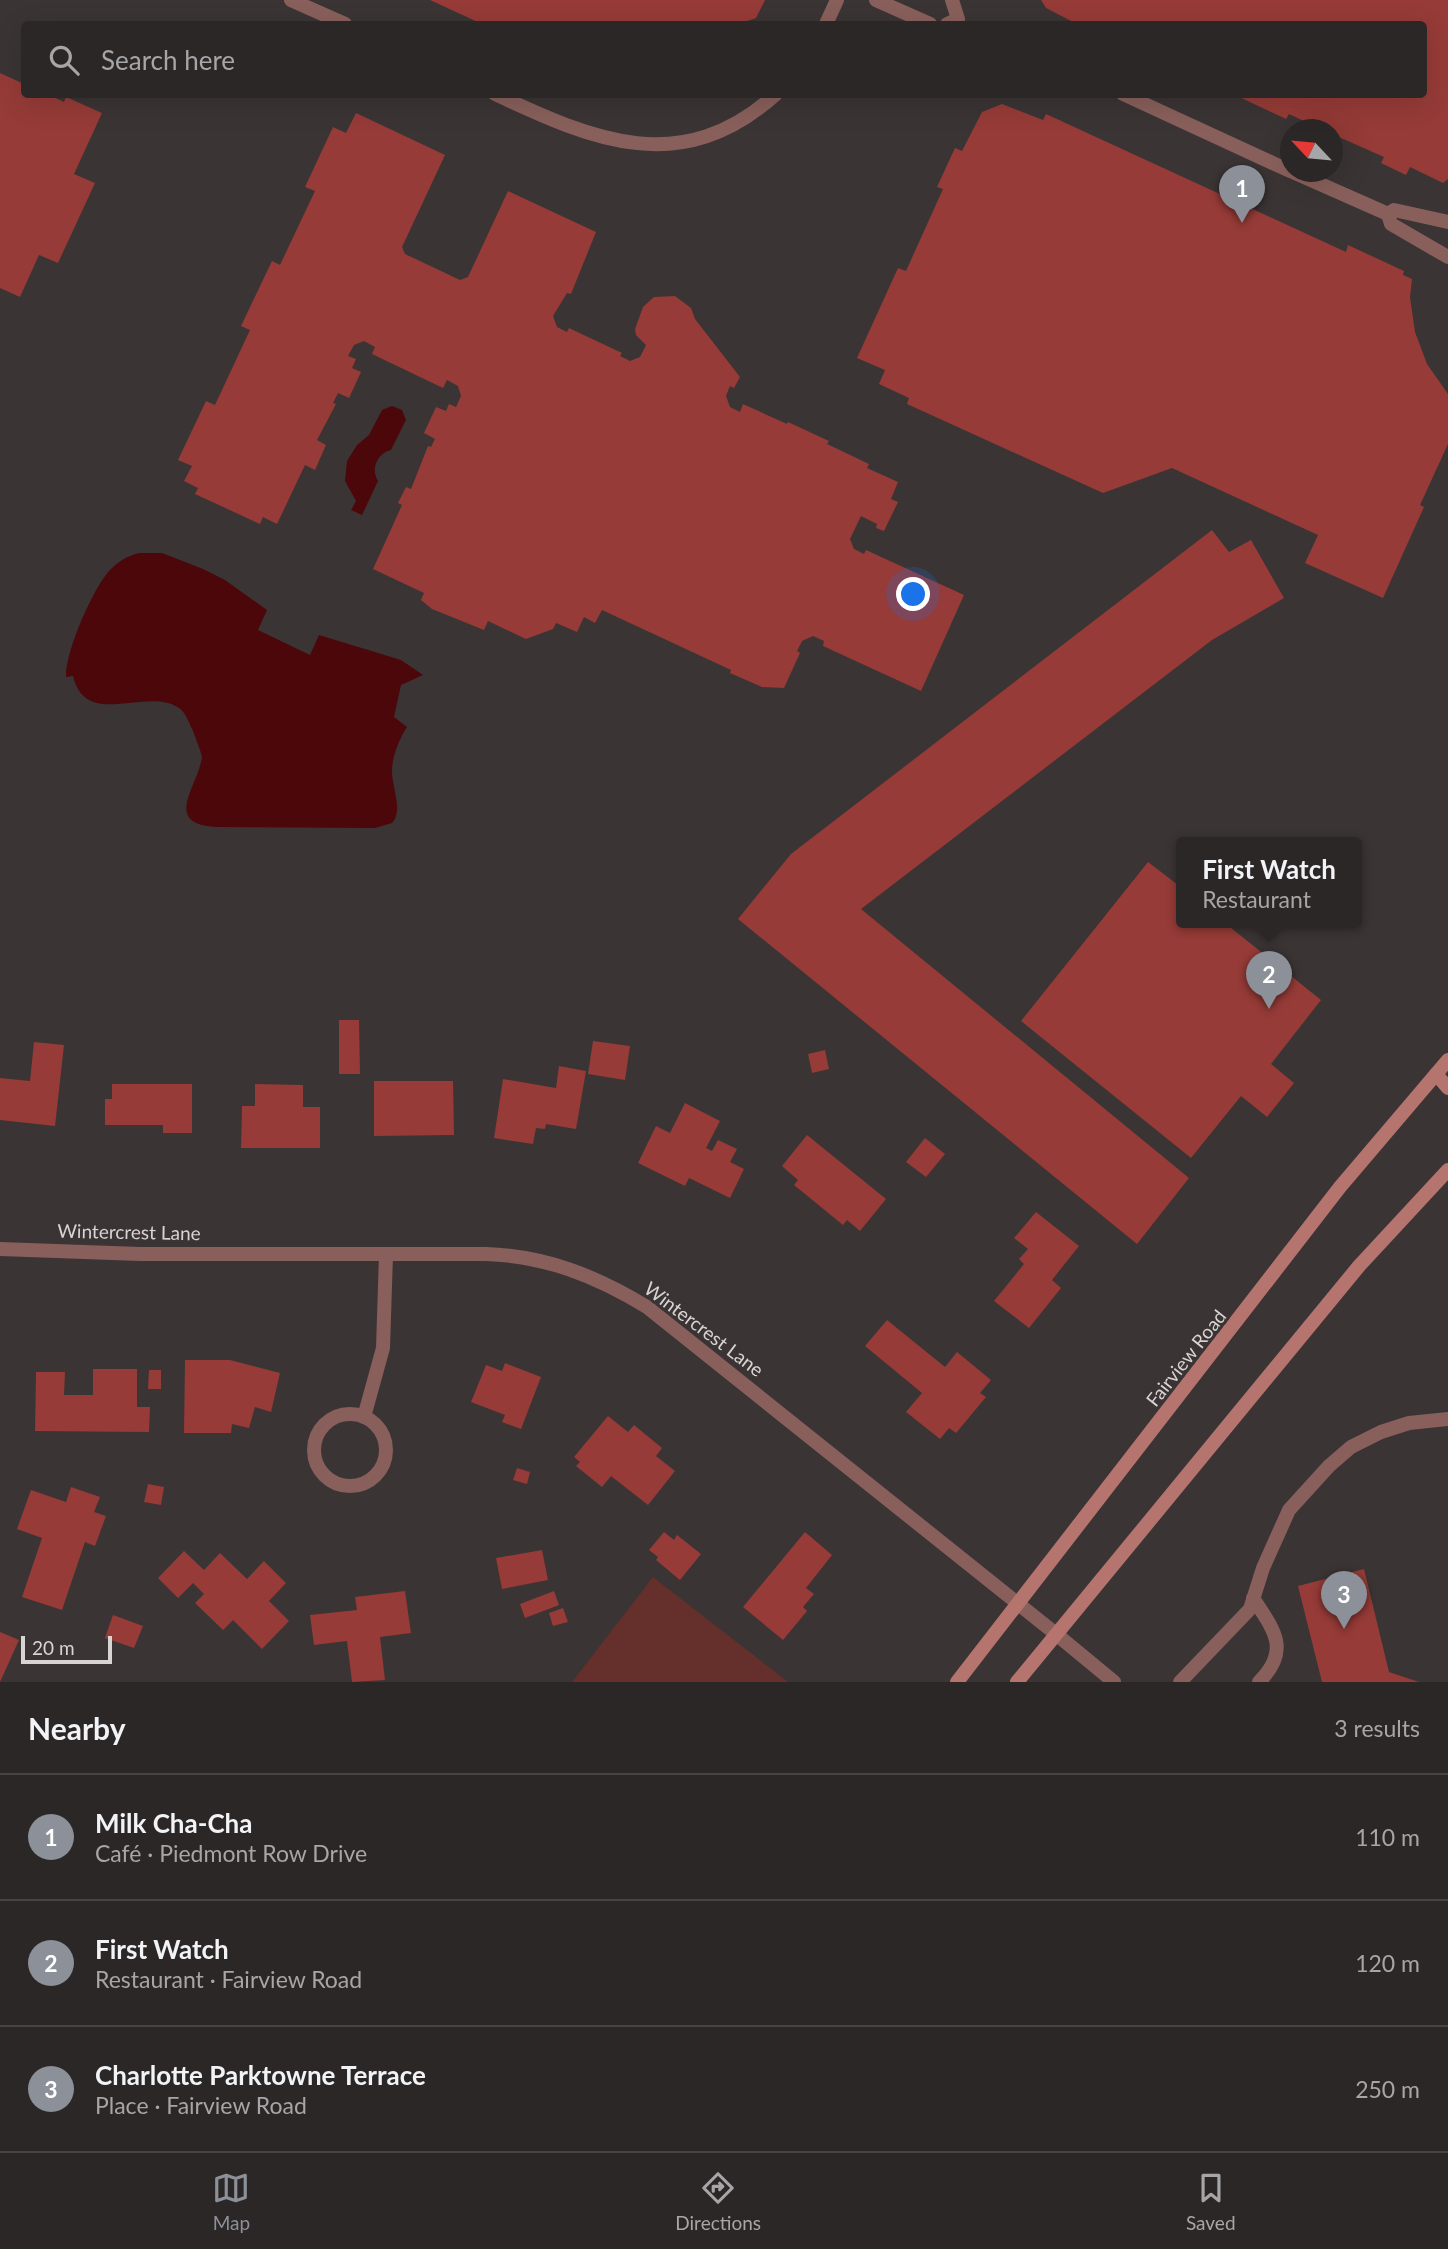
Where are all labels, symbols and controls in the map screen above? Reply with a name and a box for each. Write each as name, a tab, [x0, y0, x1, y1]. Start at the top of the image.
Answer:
search box	[21, 21, 1427, 98]
icon: search	[45, 41, 83, 79]
text: Search here	[101, 44, 235, 76]
north arrow	[1280, 119, 1343, 182]
pin: 1	[1219, 165, 1265, 223]
your location	[896, 577, 930, 611]
popup	[1176, 837, 1362, 928]
text: First Watch	[1202, 853, 1336, 885]
text: Restaurant	[1202, 885, 1311, 913]
pin: 2	[1246, 951, 1292, 1009]
street label: Wintercrest Lane	[57, 1219, 201, 1244]
street label: Wintercrest Lane	[640, 1276, 768, 1381]
street label: Fairview Road	[1141, 1305, 1230, 1411]
pin: 3	[1321, 1571, 1367, 1629]
scale bar	[21, 1633, 112, 1665]
text: 20 m	[32, 1636, 75, 1659]
text: Nearby	[28, 1710, 126, 1746]
text: 3 results	[1334, 1714, 1420, 1742]
text: Milk Cha-Cha	[95, 1807, 252, 1839]
text: 1	[44, 1823, 58, 1851]
text: 110 m	[1355, 1823, 1420, 1851]
text: Café · Piedmont Row Drive	[95, 1839, 367, 1867]
text: First Watch	[95, 1933, 229, 1965]
text: 2	[44, 1949, 58, 1977]
text: 120 m	[1355, 1949, 1420, 1977]
text: Restaurant · Fairview Road	[95, 1965, 362, 1993]
text: Charlotte Parktowne Terrace	[95, 2059, 426, 2091]
text: 3	[44, 2075, 58, 2103]
text: 250 m	[1355, 2075, 1420, 2103]
text: Place · Fairview Road	[95, 2091, 307, 2119]
tab: Map	[212, 2169, 250, 2234]
tab: Directions	[675, 2169, 761, 2234]
tab: Saved	[1186, 2169, 1236, 2234]

